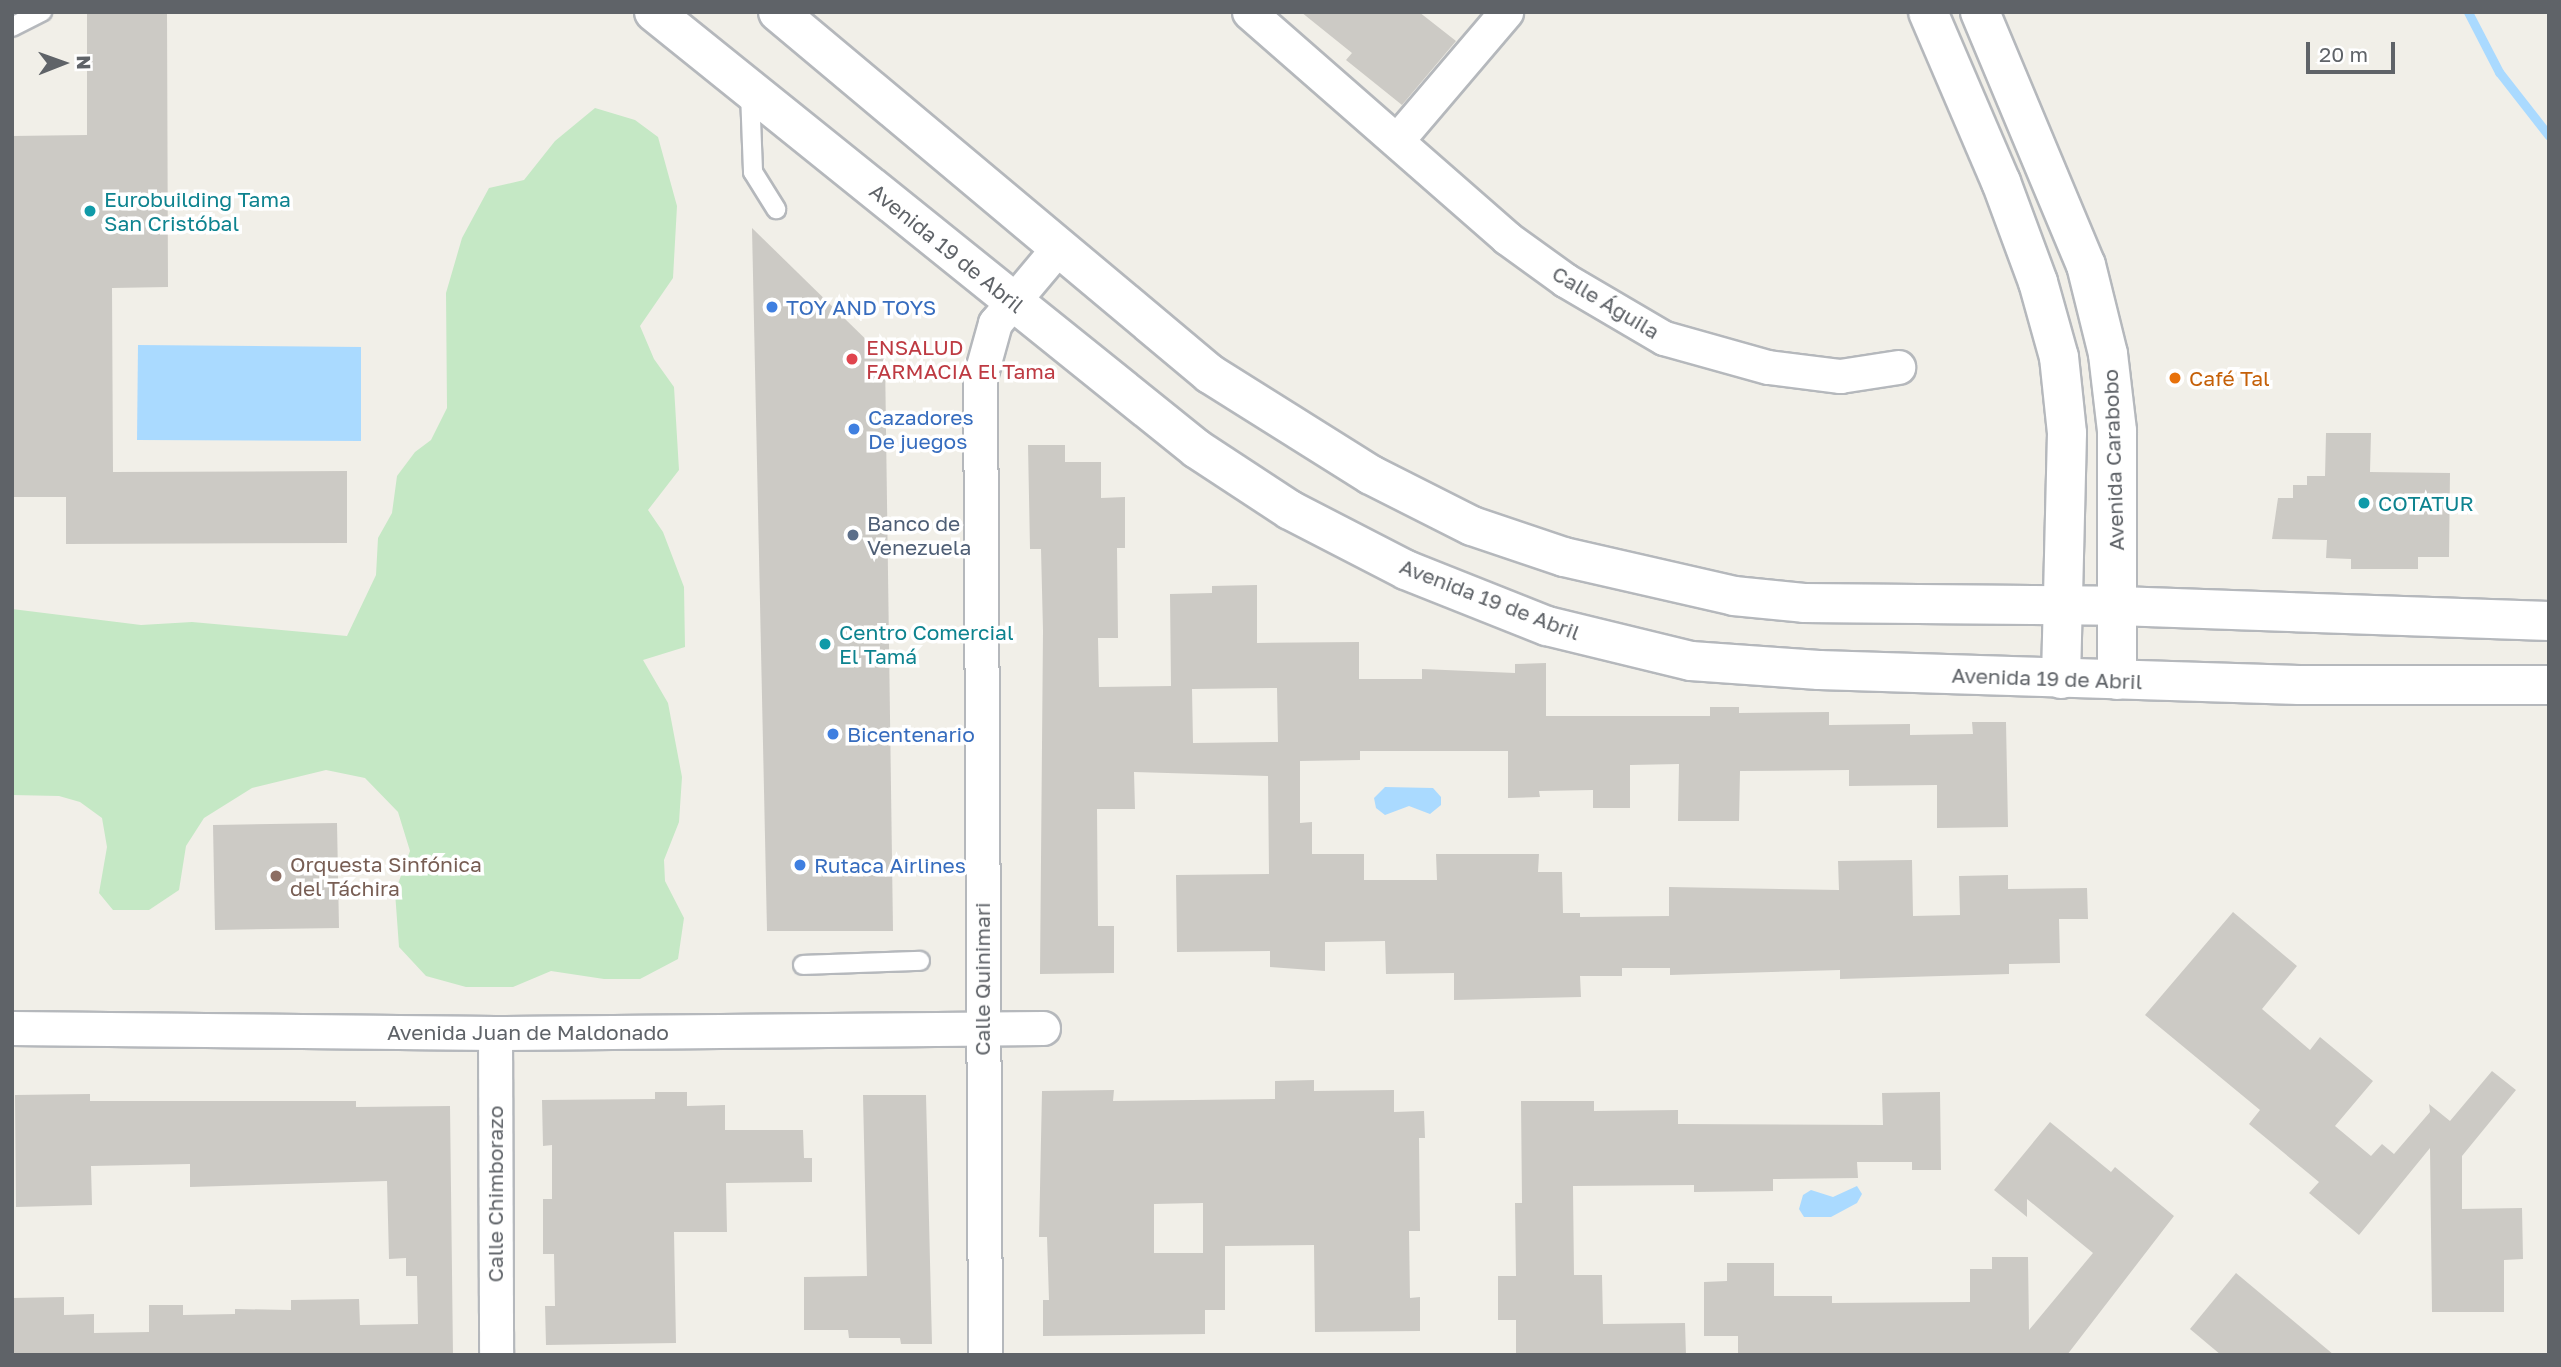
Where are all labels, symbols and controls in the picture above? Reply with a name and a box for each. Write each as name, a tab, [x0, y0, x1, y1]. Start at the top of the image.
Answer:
north arrow	[28, 28, 98, 98]
scale bar	[2309, 28, 2398, 72]
text: 20 m	[2319, 41, 2368, 67]
text: N	[73, 55, 96, 70]
street label: Avenida 19 de Abril	[865, 178, 1029, 318]
place label: Eurobuilding Tama San Cristóbal	[104, 186, 291, 236]
marker: Eurobuilding Tama San Cristóbal	[82, 203, 98, 219]
street label: Calle Águila	[1548, 260, 1664, 344]
place label: TOY AND TOYS	[786, 294, 936, 320]
marker: TOY AND TOYS	[764, 299, 780, 315]
place label: ENSALUD FARMACIA El Tama	[866, 334, 1056, 384]
marker: ENSALUD FARMACIA El Tama	[844, 351, 860, 367]
place label: Café Tal	[2189, 365, 2270, 391]
street label: Avenida Carabobo	[2097, 369, 2129, 551]
marker: Café Tal	[2167, 370, 2183, 386]
place label: Cazadores De juegos	[868, 404, 974, 454]
marker: Cazadores De juegos	[846, 421, 862, 437]
place label: COTATUR	[2378, 490, 2474, 516]
marker: COTATUR	[2356, 495, 2372, 511]
place label: Banco de Venezuela	[867, 510, 971, 560]
marker: Banco de Venezuela	[845, 527, 861, 543]
street label: Avenida 19 de Abril	[1396, 553, 1584, 645]
place label: Centro Comercial El Tamá	[839, 619, 1014, 669]
marker: Centro Comercial El Tamá	[817, 636, 833, 652]
street label: Avenida 19 de Abril	[1951, 662, 2143, 694]
place label: Bicentenario	[847, 721, 975, 747]
marker: Bicentenario	[825, 726, 841, 742]
place label: Orquesta Sinfónica del Táchira	[290, 851, 482, 901]
place label: Rutaca Airlines	[814, 852, 966, 878]
marker: Rutaca Airlines	[792, 857, 808, 873]
marker: Orquesta Sinfónica del Táchira	[268, 868, 284, 884]
street label: Calle Quinimari	[969, 902, 995, 1056]
street label: Avenida Juan de Maldonado	[387, 1019, 669, 1045]
street label: Calle Chimborazo	[482, 1106, 508, 1282]

